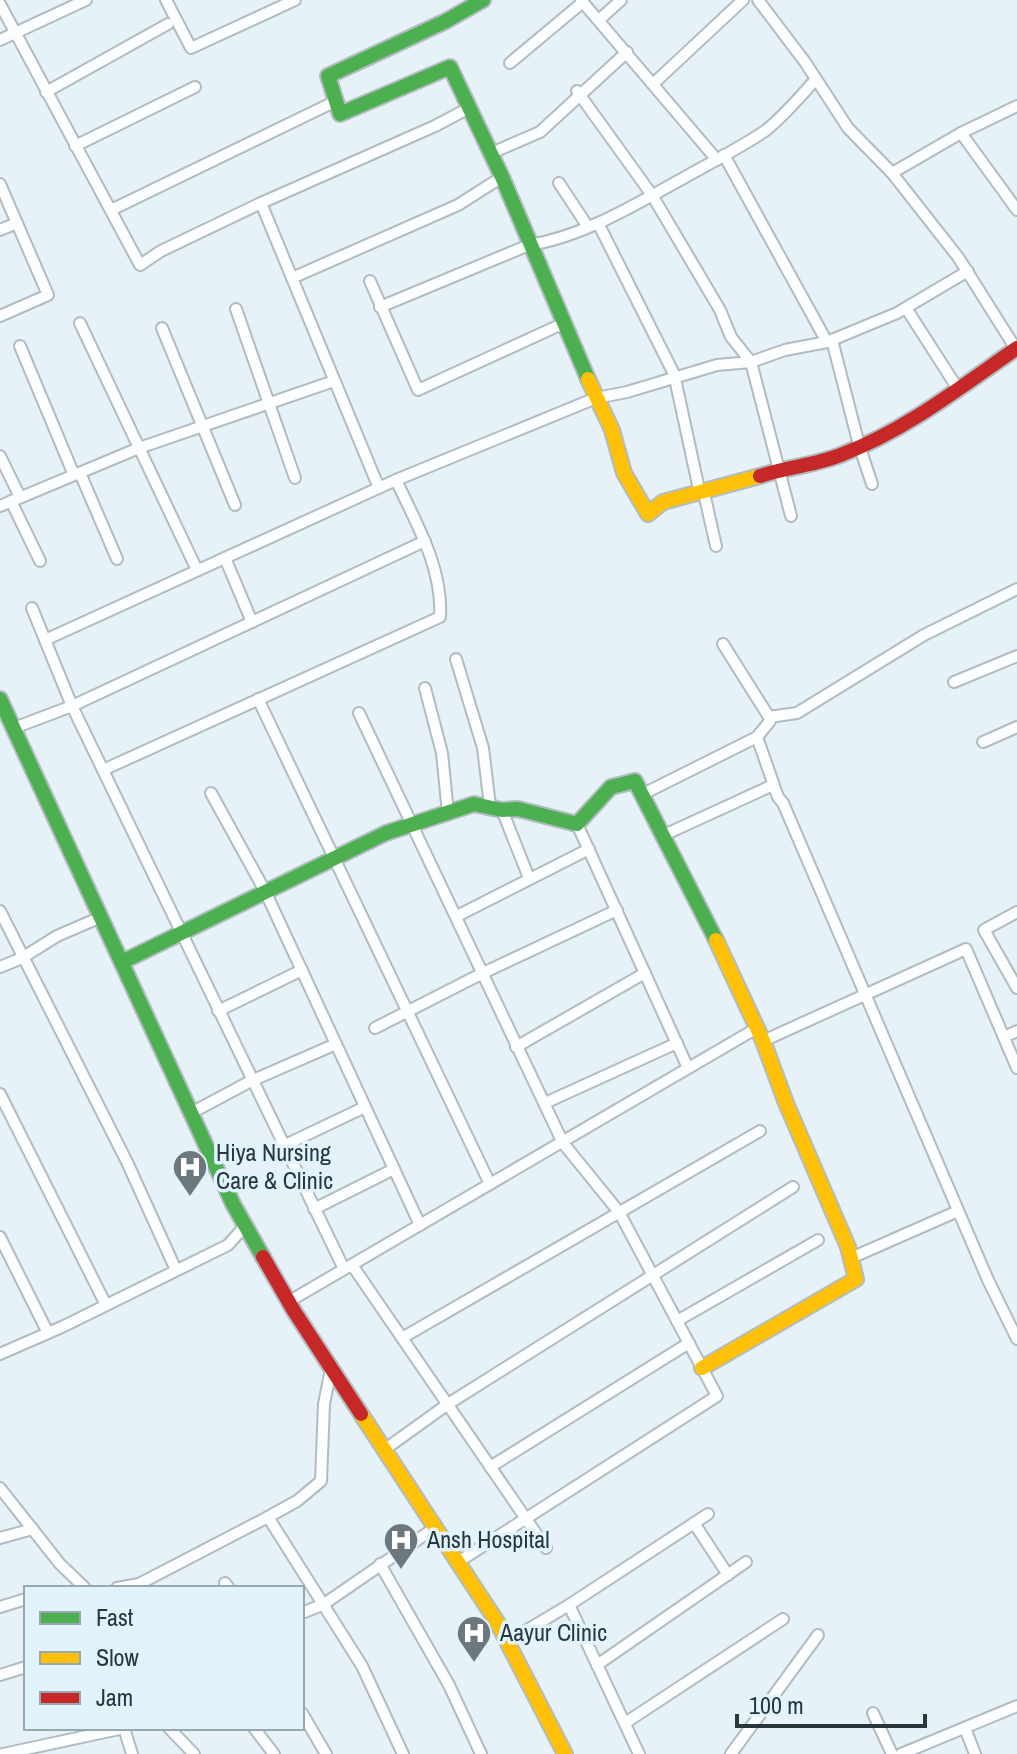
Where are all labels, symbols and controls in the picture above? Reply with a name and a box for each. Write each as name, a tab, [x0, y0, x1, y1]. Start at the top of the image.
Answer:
place label: Hiya Nursing Care & Clinic	[216, 1136, 333, 1196]
hospital icon: Hiya Nursing Care & Clinic	[171, 1148, 209, 1198]
hospital icon: Ansh Hospital	[382, 1521, 420, 1571]
place label: Ansh Hospital	[426, 1523, 550, 1555]
legend	[24, 1586, 304, 1730]
text: Fast	[96, 1601, 134, 1633]
hospital icon: Aayur Clinic	[455, 1614, 493, 1664]
place label: Aayur Clinic	[499, 1616, 607, 1648]
text: Slow	[96, 1641, 139, 1673]
scale bar	[737, 1678, 925, 1728]
text: Jam	[96, 1681, 133, 1713]
text: 100 m	[749, 1689, 804, 1721]

